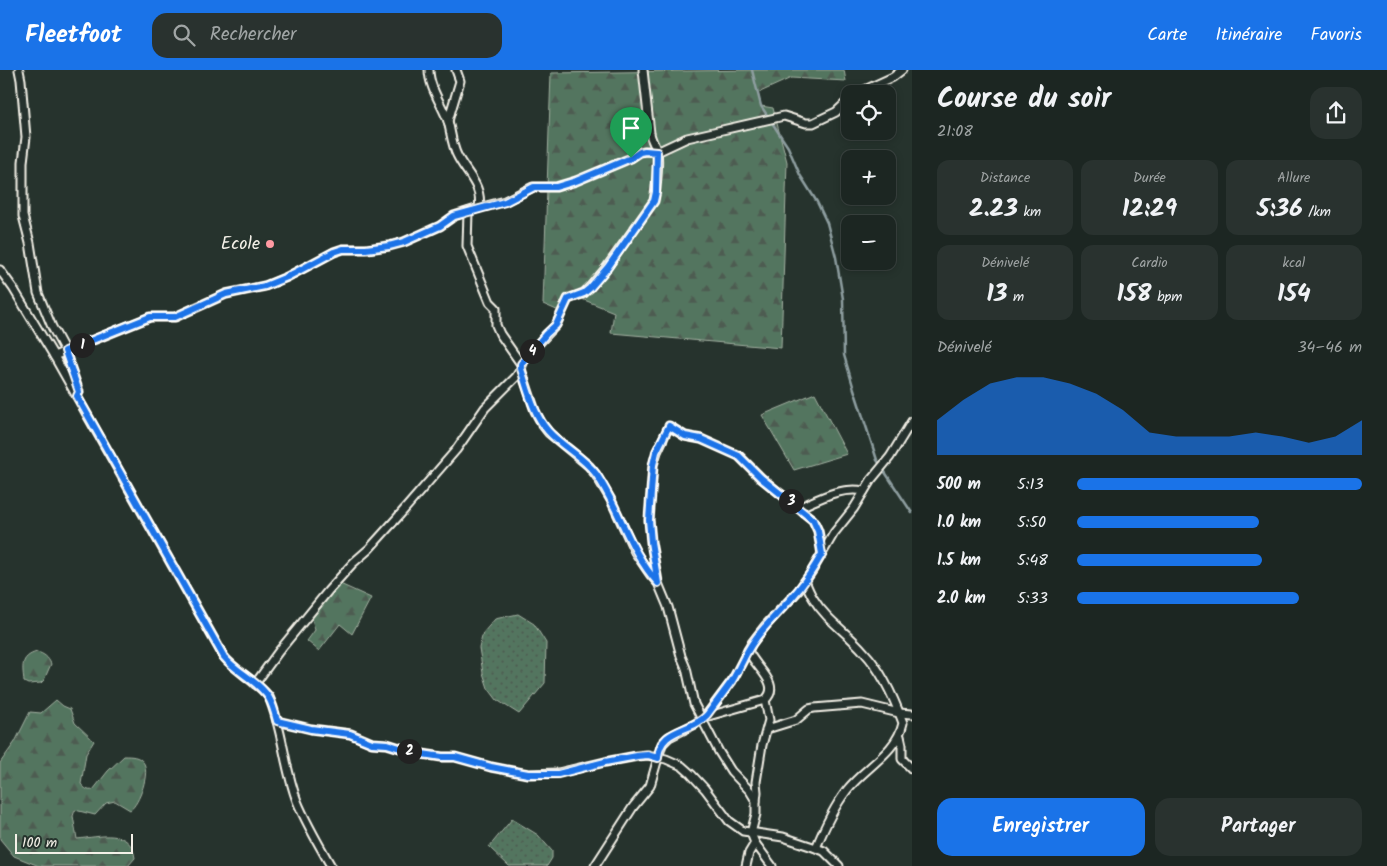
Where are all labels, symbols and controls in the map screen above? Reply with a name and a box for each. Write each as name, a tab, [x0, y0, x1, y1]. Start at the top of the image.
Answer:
search box	[152, 13, 502, 58]
text: Fleetfoot	[25, 16, 122, 55]
text: Rechercher	[210, 20, 296, 50]
icon: search	[170, 21, 198, 49]
text: Carte	[1147, 21, 1187, 50]
text: Itinéraire	[1215, 21, 1282, 50]
text: Favoris	[1310, 21, 1362, 50]
text: Course du soir	[937, 77, 1111, 122]
map controls	[841, 85, 896, 270]
button: locate	[841, 85, 896, 140]
button: share	[1310, 87, 1362, 139]
pin	[610, 107, 652, 158]
icon: arrive	[617, 114, 645, 142]
text: 21:08	[937, 119, 973, 144]
button: +	[841, 150, 896, 205]
text: Distance	[980, 167, 1030, 189]
text: Durée	[1133, 167, 1166, 189]
text: Allure	[1277, 167, 1310, 189]
text: 2.23	[969, 189, 1018, 229]
text: 12:29	[1122, 189, 1177, 229]
text: 5:36	[1257, 189, 1303, 229]
text: km	[1018, 201, 1041, 223]
text: /km	[1303, 201, 1331, 223]
button: −	[841, 215, 896, 270]
place label: Ecole	[221, 230, 260, 259]
marker: Ecole	[264, 238, 276, 250]
text: Dénivelé	[981, 252, 1029, 274]
text: Cardio	[1131, 252, 1168, 274]
text: kcal	[1282, 252, 1305, 274]
text: 13	[986, 274, 1007, 314]
text: 158	[1117, 274, 1152, 314]
text: 154	[1277, 274, 1311, 314]
text: m	[1007, 286, 1024, 308]
text: bpm	[1152, 286, 1182, 308]
pin: 1	[70, 332, 94, 358]
text: 1	[80, 334, 85, 356]
text: Dénivelé	[937, 335, 992, 360]
text: 34–46 m	[1297, 335, 1362, 360]
pin: 4	[520, 338, 544, 364]
text: 4	[529, 340, 536, 362]
text: 500 m	[937, 472, 981, 497]
text: 5:13	[1017, 472, 1044, 497]
pin: 3	[778, 488, 804, 514]
text: 3	[788, 490, 795, 512]
text: 1.0 km	[937, 510, 981, 535]
text: 5:50	[1017, 510, 1046, 535]
text: 1.5 km	[937, 548, 981, 573]
text: 5:48	[1017, 548, 1048, 573]
text: 2.0 km	[937, 586, 985, 611]
text: 5:33	[1017, 586, 1048, 611]
pin: 2	[396, 738, 422, 764]
text: 2	[405, 740, 414, 762]
button: Enregistrer	[937, 798, 1145, 856]
button: Partager	[1155, 798, 1362, 856]
scale bar	[15, 831, 132, 854]
text: 100 m	[22, 832, 57, 854]

